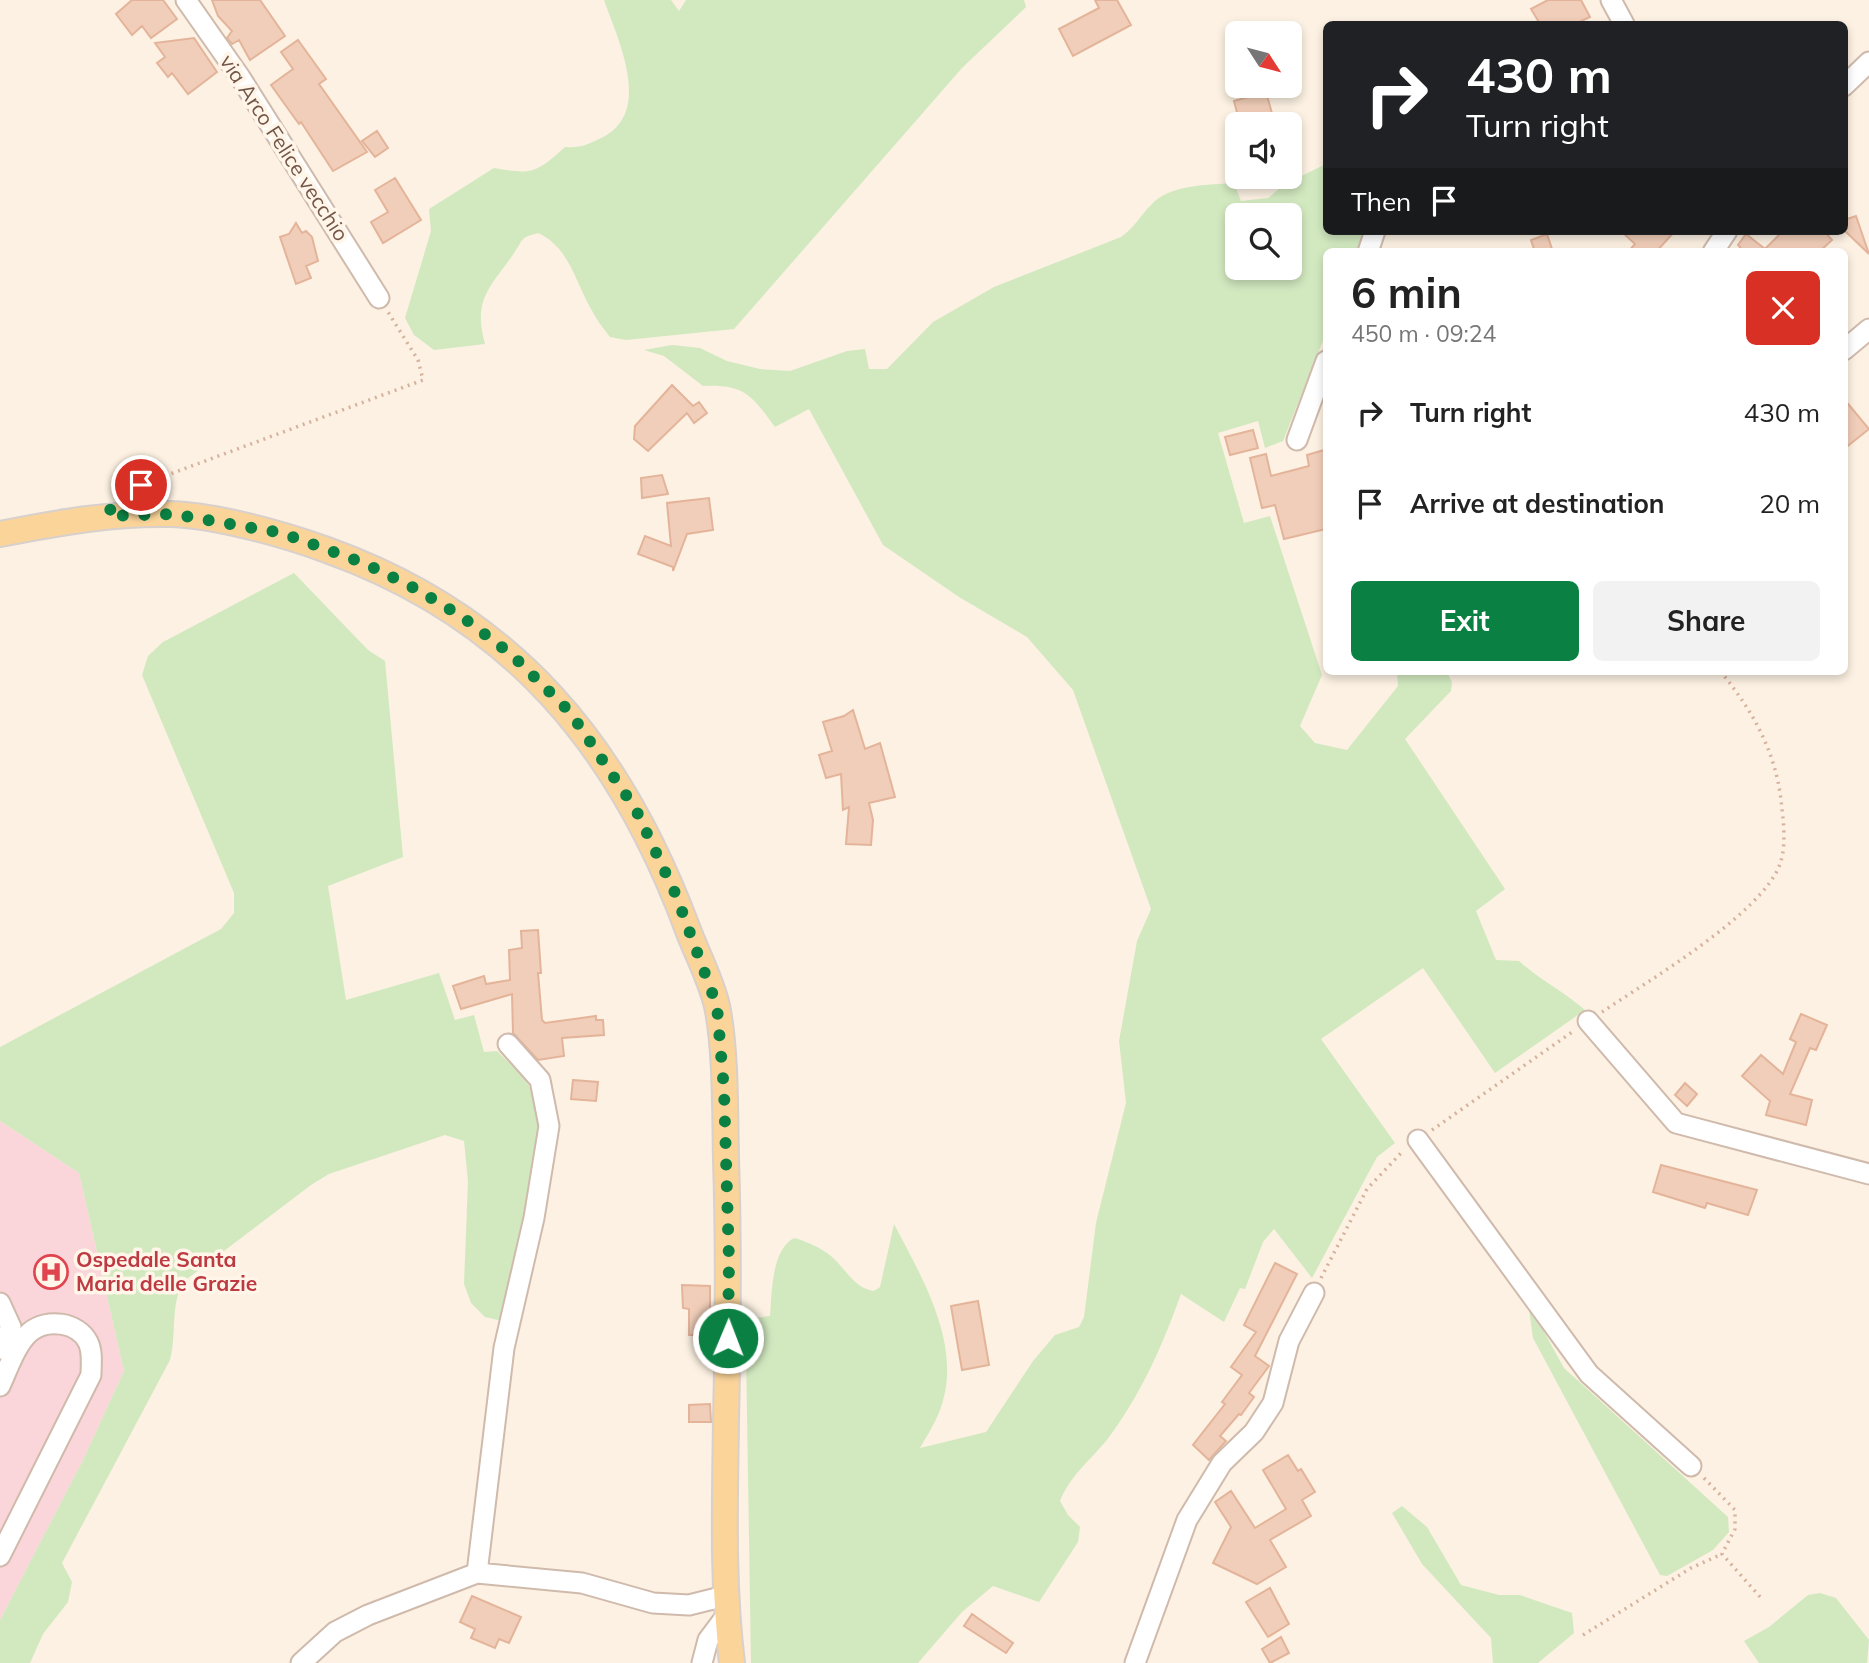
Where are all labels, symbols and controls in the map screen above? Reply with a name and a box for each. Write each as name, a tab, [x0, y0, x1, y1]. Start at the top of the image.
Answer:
north arrow	[1225, 21, 1302, 98]
map controls	[1225, 21, 1302, 280]
text: 430 m	[1466, 44, 1612, 105]
street label: via Arco Felice vecchio	[215, 49, 355, 246]
icon: right	[1351, 49, 1442, 140]
text: Turn right	[1466, 105, 1609, 145]
button: sound	[1225, 112, 1302, 189]
icon: arrive	[1425, 182, 1463, 220]
text: Then	[1351, 185, 1411, 218]
button: search	[1225, 203, 1302, 280]
text: 6 min	[1351, 266, 1462, 319]
button: close	[1746, 271, 1820, 345]
text: 450 m · 09:24	[1351, 319, 1496, 348]
icon: right	[1351, 394, 1389, 432]
text: Turn right	[1410, 396, 1531, 429]
text: 430 m	[1744, 396, 1820, 429]
pin	[111, 455, 171, 515]
icon: arrive	[122, 466, 160, 504]
icon: arrive	[1351, 485, 1389, 523]
text: Arrive at destination	[1410, 487, 1665, 520]
text: 20 m	[1759, 487, 1820, 520]
button: Exit	[1351, 581, 1579, 661]
button: Share	[1593, 581, 1820, 661]
place label: Ospedale Santa Maria delle Grazie	[76, 1246, 257, 1296]
hospital icon: Ospedale Santa Maria delle Grazie	[32, 1253, 70, 1291]
position arrow	[691, 1301, 765, 1375]

